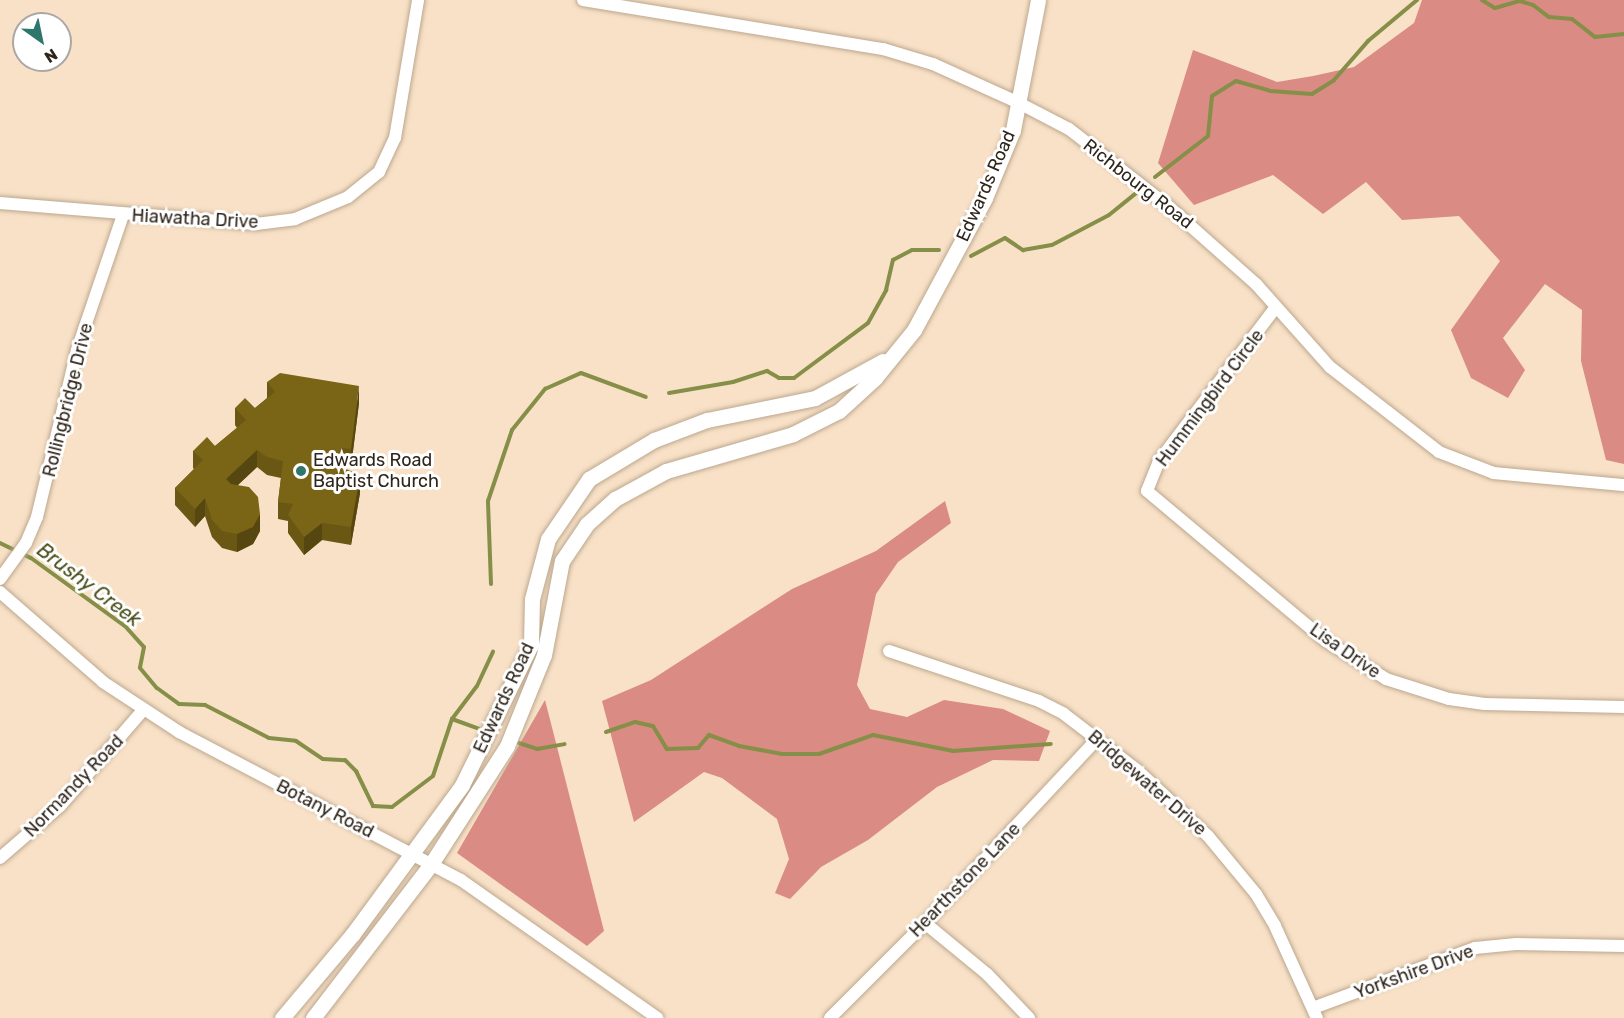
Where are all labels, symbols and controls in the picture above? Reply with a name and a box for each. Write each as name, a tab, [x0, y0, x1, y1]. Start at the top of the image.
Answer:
north arrow	[12, 12, 72, 72]
text: N	[41, 45, 61, 67]
street label: Edwards Road	[952, 127, 1020, 245]
street label: Richbourg Road	[1079, 134, 1197, 234]
street label: Hiawatha Drive	[131, 205, 259, 233]
street label: Rollingbridge Drive	[38, 321, 98, 479]
street label: Hummingbird Circle	[1151, 325, 1269, 471]
place label: Edwards Road Baptist Church	[313, 450, 439, 492]
marker: Edwards Road Baptist Church	[294, 464, 308, 478]
water label: Brushy Creek	[32, 538, 146, 632]
street label: Lisa Drive	[1305, 619, 1385, 683]
street label: Edwards Road	[469, 639, 539, 757]
street label: Bridgewater Drive	[1083, 726, 1211, 840]
street label: Normandy Road	[20, 730, 128, 842]
street label: Botany Road	[272, 775, 378, 843]
street label: Hearthstone Lane	[905, 818, 1025, 942]
street label: Yorkshire Drive	[1351, 940, 1477, 1004]

